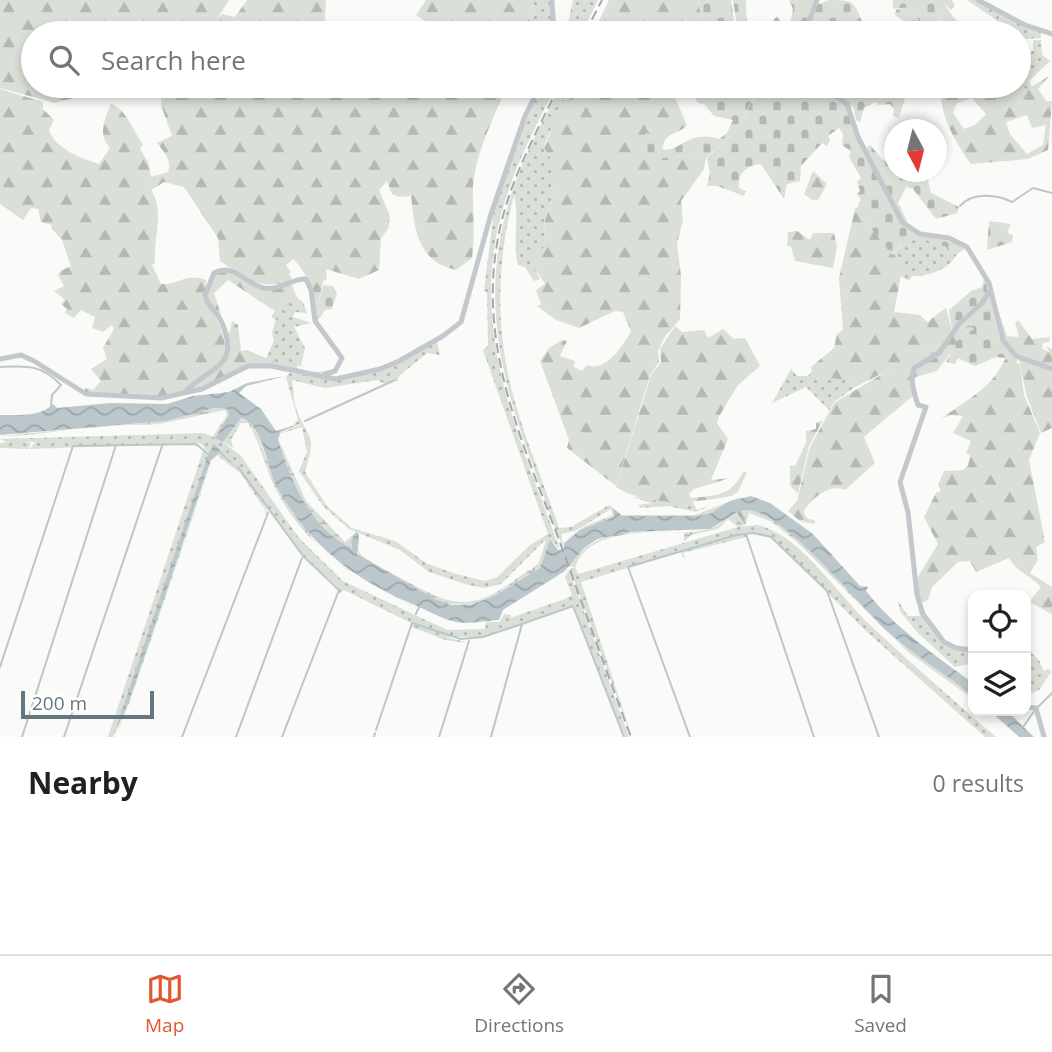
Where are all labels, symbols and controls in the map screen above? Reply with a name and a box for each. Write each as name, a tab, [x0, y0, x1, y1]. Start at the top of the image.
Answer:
search box	[21, 21, 1031, 98]
icon: search	[45, 41, 83, 79]
text: Search here	[101, 42, 246, 78]
north arrow	[884, 119, 947, 182]
map controls	[968, 590, 1031, 716]
button: locate	[968, 590, 1031, 653]
button: layers	[968, 653, 1031, 716]
scale bar	[21, 688, 154, 720]
text: 200 m	[32, 690, 87, 716]
text: Nearby	[28, 762, 138, 803]
text: 0 results	[933, 767, 1024, 799]
tab: Map	[145, 970, 184, 1038]
tab: Directions	[474, 970, 564, 1038]
tab: Saved	[854, 970, 907, 1038]

